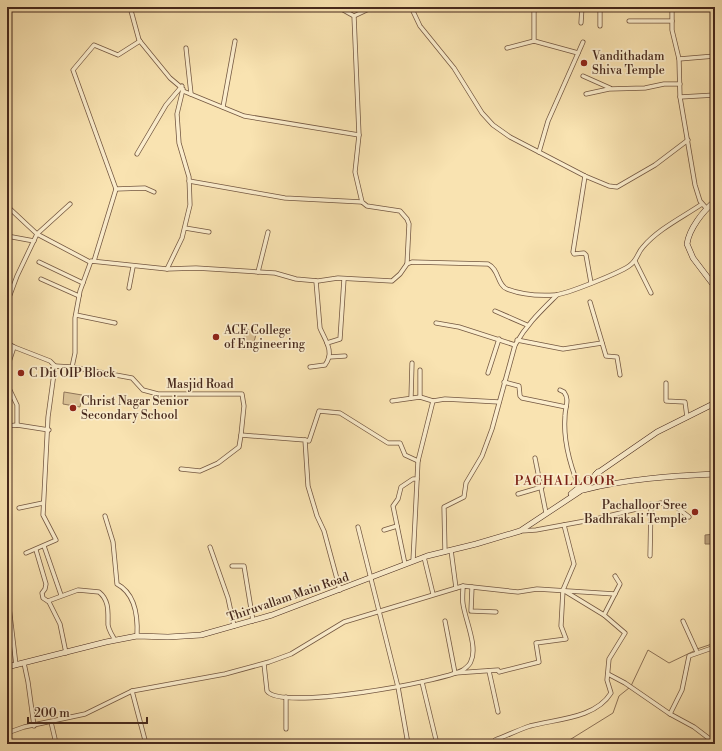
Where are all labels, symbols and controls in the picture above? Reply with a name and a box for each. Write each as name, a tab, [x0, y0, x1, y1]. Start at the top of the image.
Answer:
place label: Vandithadam Shiva Temple	[591, 49, 665, 78]
marker: Vandithadam Shiva Temple	[579, 58, 589, 68]
place label: ACE College of Engineering	[223, 323, 306, 352]
marker: ACE College of Engineering	[211, 332, 221, 342]
place label: C Dit OIP Block	[29, 366, 116, 381]
marker: C Dit OIP Block	[16, 368, 26, 378]
street label: Masjid Road	[167, 377, 234, 392]
place label: Christ Nagar Senior Secondary School	[81, 394, 189, 423]
marker: Christ Nagar Senior Secondary School	[68, 403, 78, 413]
district label: PACHALLOOR	[515, 473, 615, 489]
place label: Pachalloor Sree Badhrakali Temple	[583, 498, 687, 527]
marker: Pachalloor Sree Badhrakali Temple	[690, 507, 700, 517]
street label: Thiruvallam Main Road	[225, 569, 351, 625]
scale bar	[28, 699, 147, 725]
text: 200 m	[34, 706, 70, 721]

